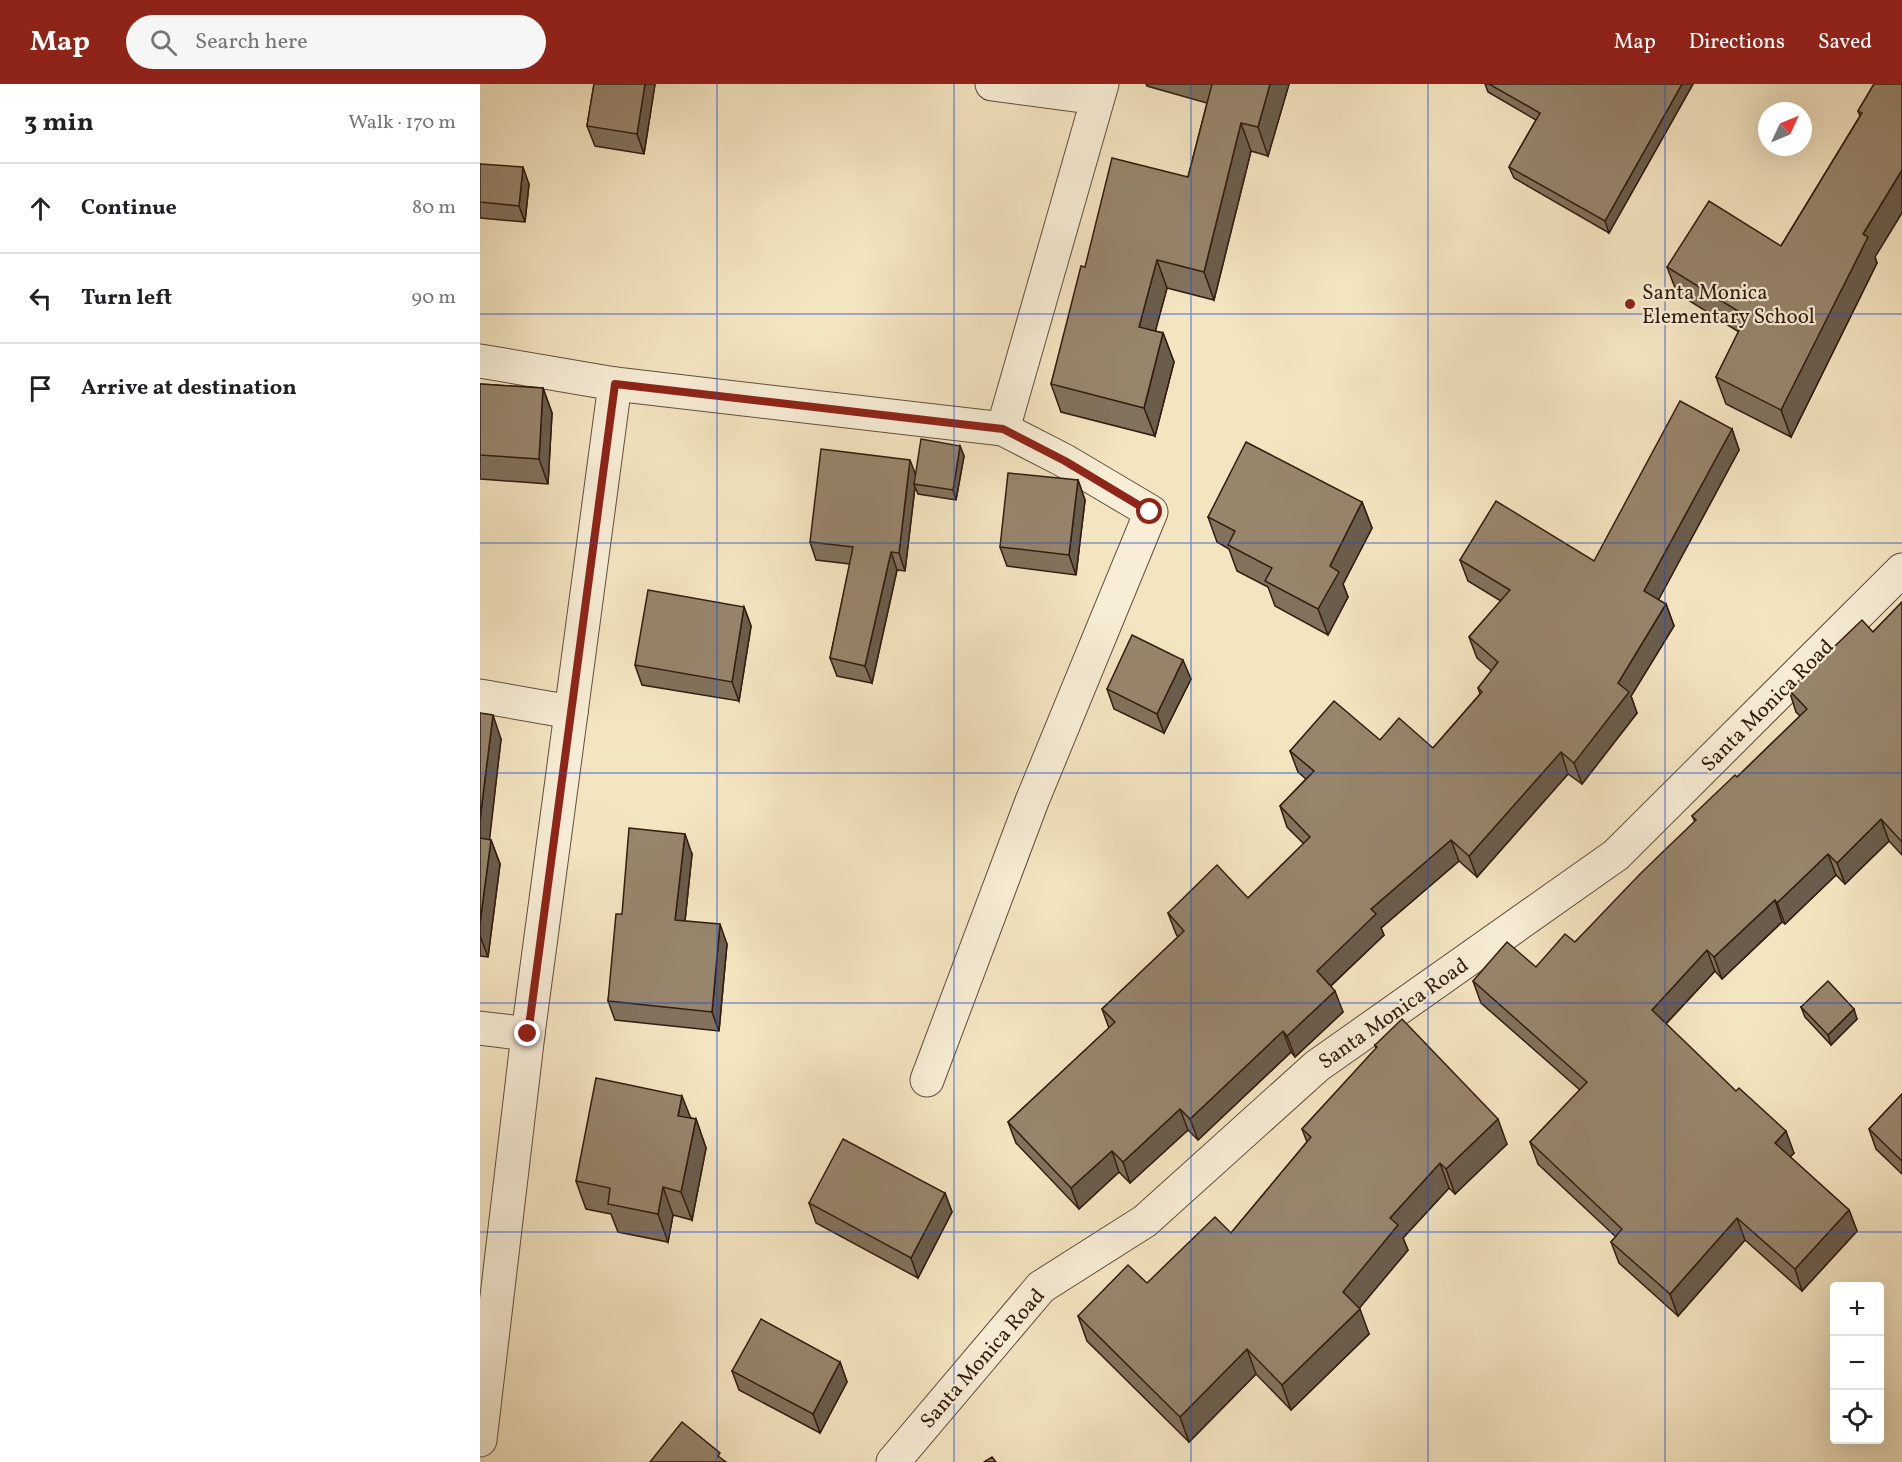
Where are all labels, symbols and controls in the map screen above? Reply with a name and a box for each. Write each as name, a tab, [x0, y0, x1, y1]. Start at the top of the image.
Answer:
search box	[126, 15, 546, 69]
text: Map	[30, 23, 90, 62]
icon: search	[147, 26, 180, 59]
text: Search here	[195, 27, 308, 58]
text: Map	[1614, 28, 1656, 57]
text: Directions	[1689, 28, 1785, 57]
text: Saved	[1818, 28, 1872, 57]
north arrow	[1758, 102, 1812, 156]
text: 3 min	[24, 105, 94, 141]
text: Walk · 170 m	[348, 109, 456, 137]
icon: ahead	[24, 192, 57, 225]
text: Continue	[81, 193, 177, 224]
text: 80 m	[412, 194, 456, 222]
place label: Santa Monica Elementary School	[1642, 279, 1815, 332]
icon: left	[24, 282, 57, 315]
text: Turn left	[81, 283, 172, 314]
text: 90 m	[412, 284, 456, 312]
marker: Santa Monica Elementary School	[1623, 297, 1637, 311]
icon: arrive	[24, 372, 57, 405]
text: Arrive at destination	[81, 373, 297, 404]
route start	[1136, 498, 1162, 524]
street label: Santa Monica Road	[1695, 633, 1841, 779]
street label: Santa Monica Road	[1313, 952, 1475, 1077]
route end	[514, 1020, 540, 1046]
map controls	[1830, 1282, 1884, 1444]
button: +	[1830, 1282, 1884, 1336]
street label: Santa Monica Road	[914, 1283, 1052, 1435]
button: −	[1830, 1336, 1884, 1390]
button: locate	[1830, 1390, 1884, 1444]

